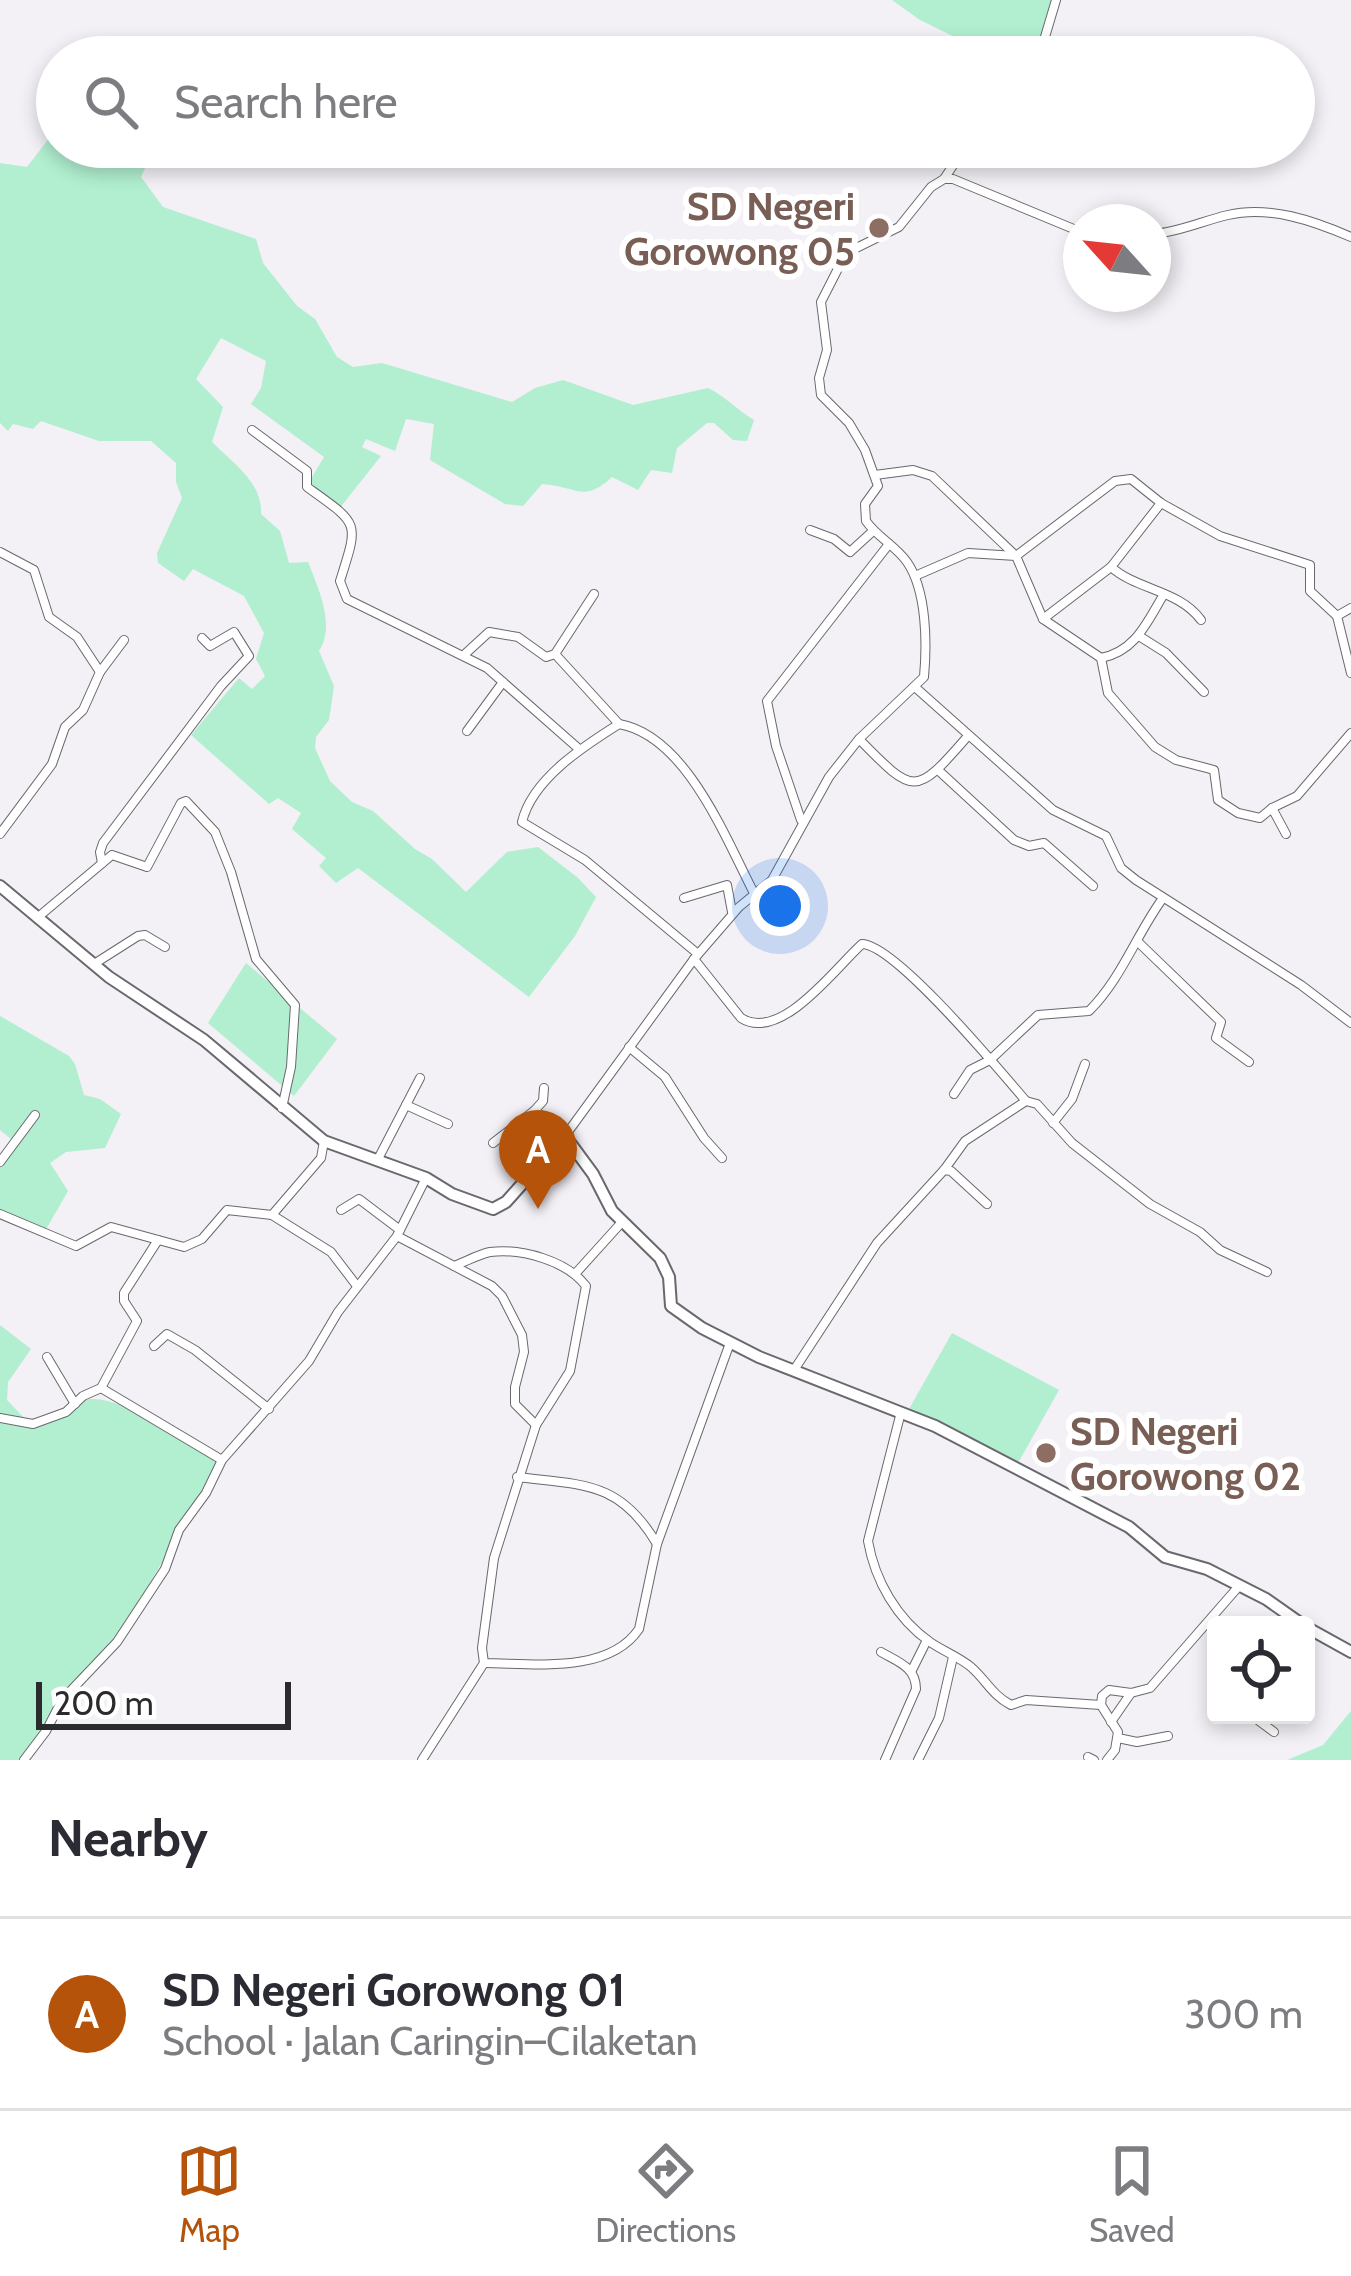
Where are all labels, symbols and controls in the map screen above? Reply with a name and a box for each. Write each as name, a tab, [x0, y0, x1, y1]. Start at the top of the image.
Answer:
search box	[36, 36, 1315, 168]
icon: search	[78, 69, 144, 135]
text: Search here	[174, 75, 398, 129]
place label: SD Negeri Gorowong 05	[624, 182, 855, 275]
north arrow	[1063, 204, 1171, 312]
marker: SD Negeri Gorowong 05	[866, 215, 892, 241]
your location	[750, 876, 810, 936]
pin: A	[499, 1110, 577, 1209]
place label: SD Negeri Gorowong 02	[1070, 1407, 1301, 1500]
marker: SD Negeri Gorowong 02	[1033, 1440, 1059, 1466]
map controls	[1207, 1616, 1315, 1724]
button: locate	[1207, 1616, 1315, 1724]
scale bar	[36, 1676, 291, 1729]
text: 200 m	[54, 1683, 154, 1723]
text: Nearby	[48, 1807, 208, 1869]
text: SD Negeri Gorowong 01	[162, 1963, 625, 2017]
text: A	[75, 1990, 99, 2038]
text: 300 m	[1184, 1990, 1303, 2038]
text: School · Jalan Caringin–Cilaketan	[162, 2017, 698, 2065]
tab: Map	[176, 2138, 242, 2250]
tab: Directions	[595, 2138, 736, 2250]
tab: Saved	[1089, 2138, 1175, 2250]

